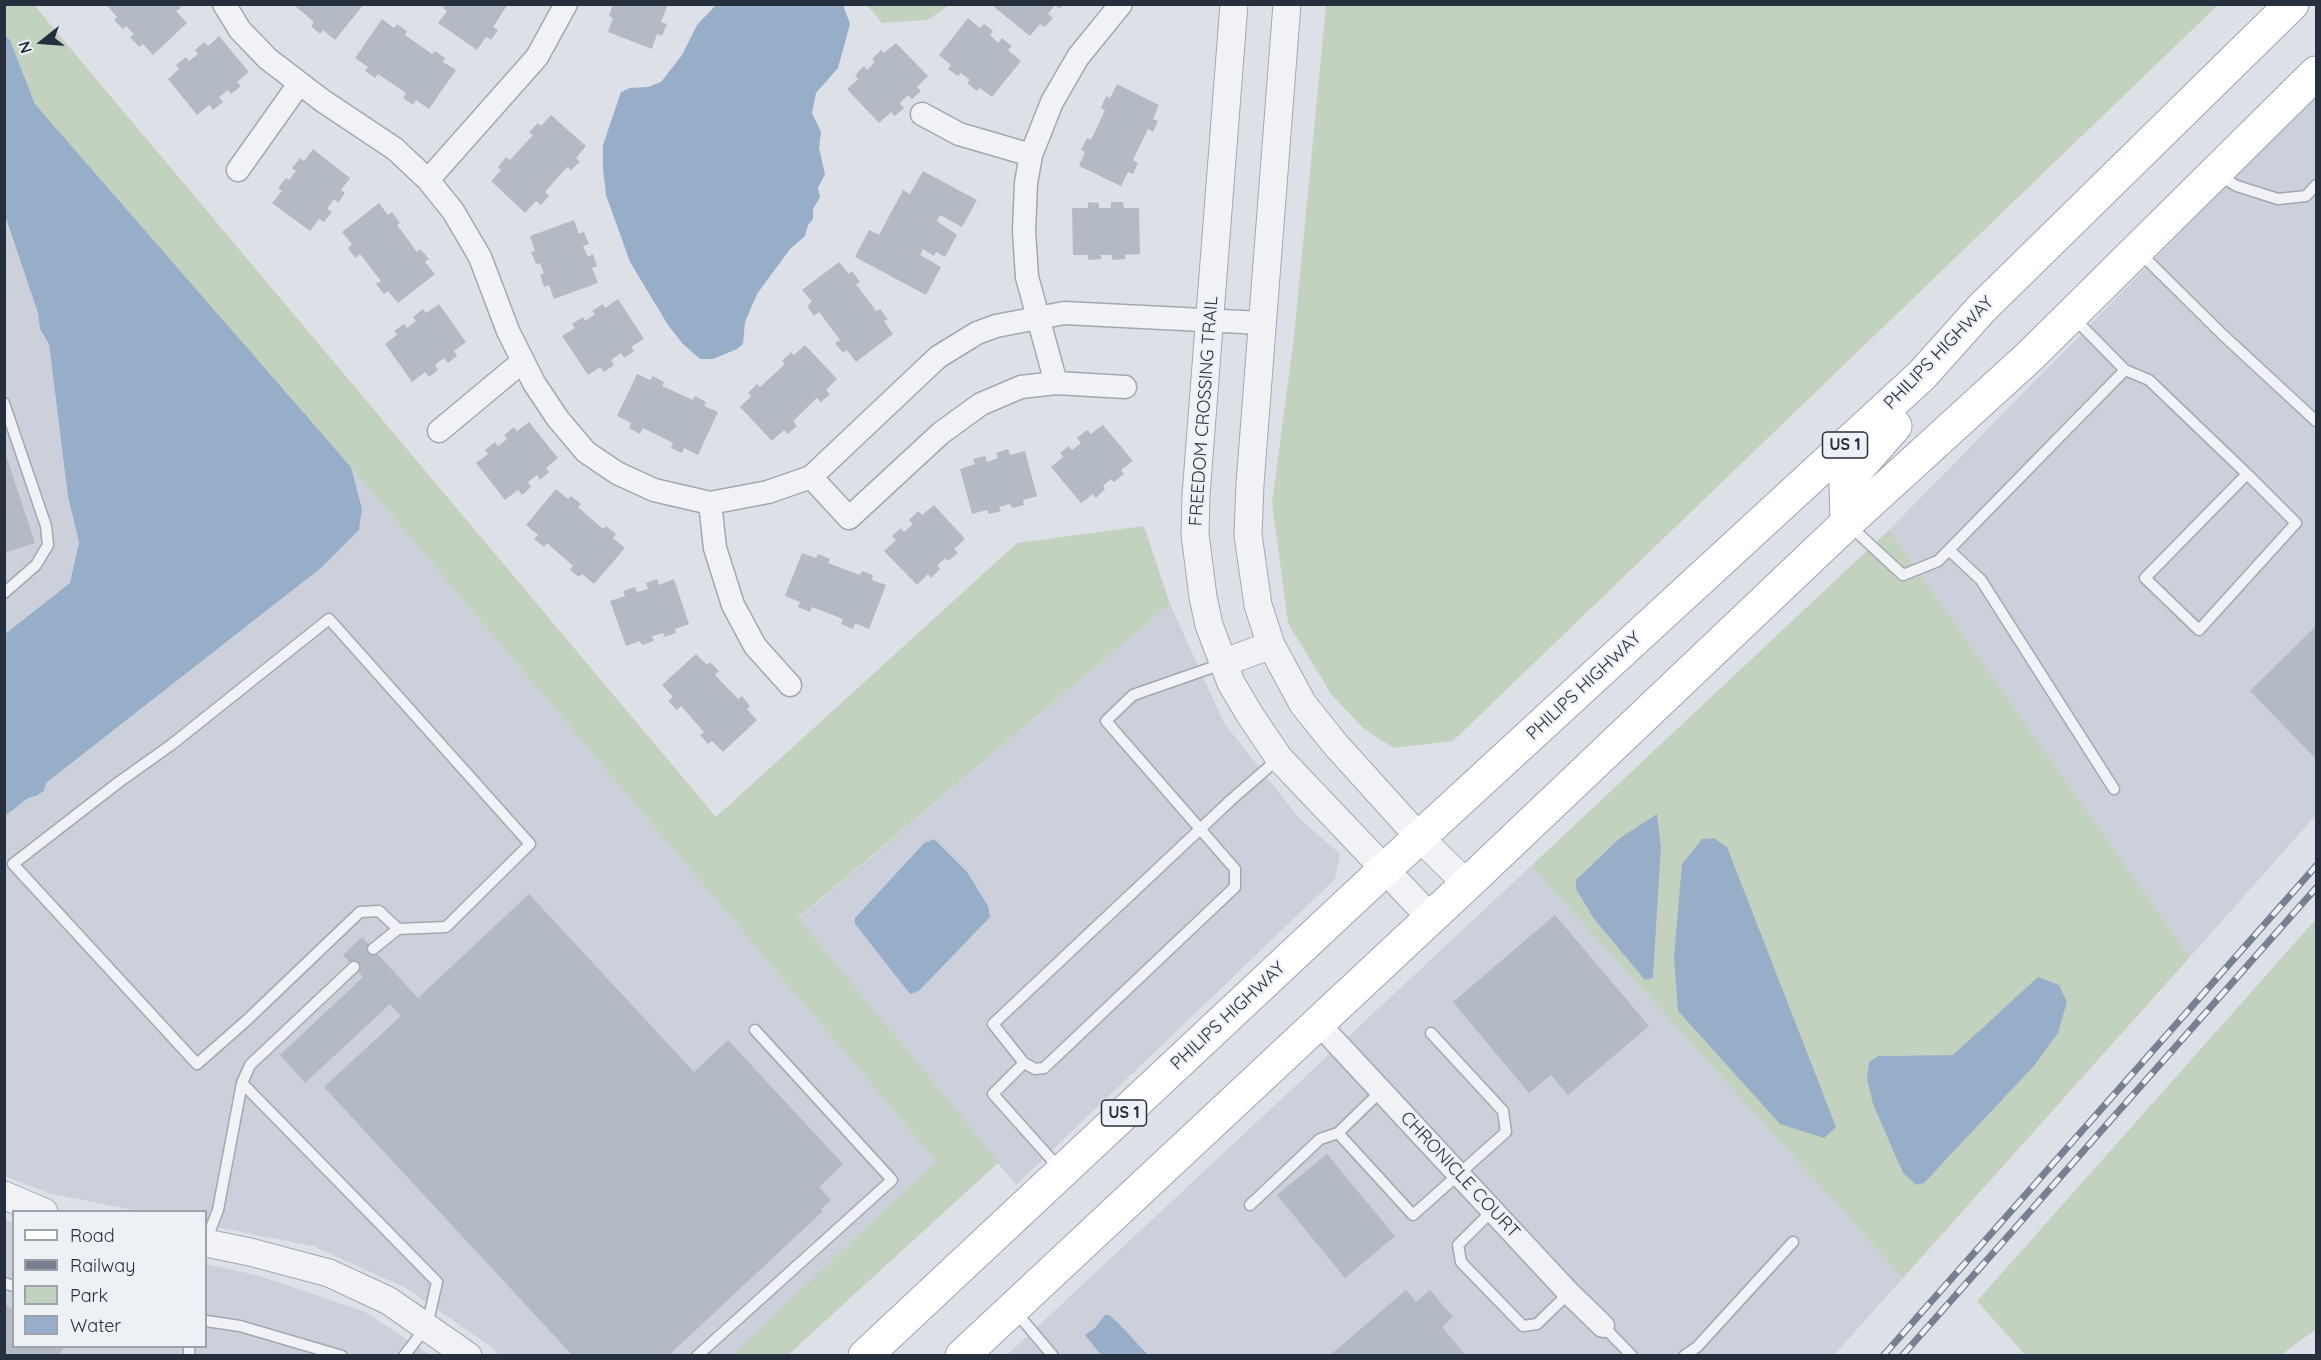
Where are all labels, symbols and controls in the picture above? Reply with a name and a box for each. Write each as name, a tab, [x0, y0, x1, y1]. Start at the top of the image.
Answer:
north arrow	[12, 12, 72, 72]
text: N	[14, 39, 36, 56]
street label: PHILIPS HIGHWAY	[1880, 292, 1998, 414]
street label: FREEDOM CROSSING TRAIL	[1185, 295, 1223, 527]
road number: US 1	[1822, 432, 1868, 458]
street label: PHILIPS HIGHWAY	[1522, 627, 1646, 745]
street label: PHILIPS HIGHWAY	[1166, 957, 1290, 1075]
road number: US 1	[1102, 1100, 1146, 1126]
street label: CHRONICLE COURT	[1396, 1107, 1524, 1243]
legend	[12, 1210, 207, 1348]
text: Road	[70, 1224, 115, 1247]
text: Railway	[70, 1254, 136, 1277]
text: Park	[70, 1284, 108, 1307]
text: Water	[70, 1314, 121, 1337]

